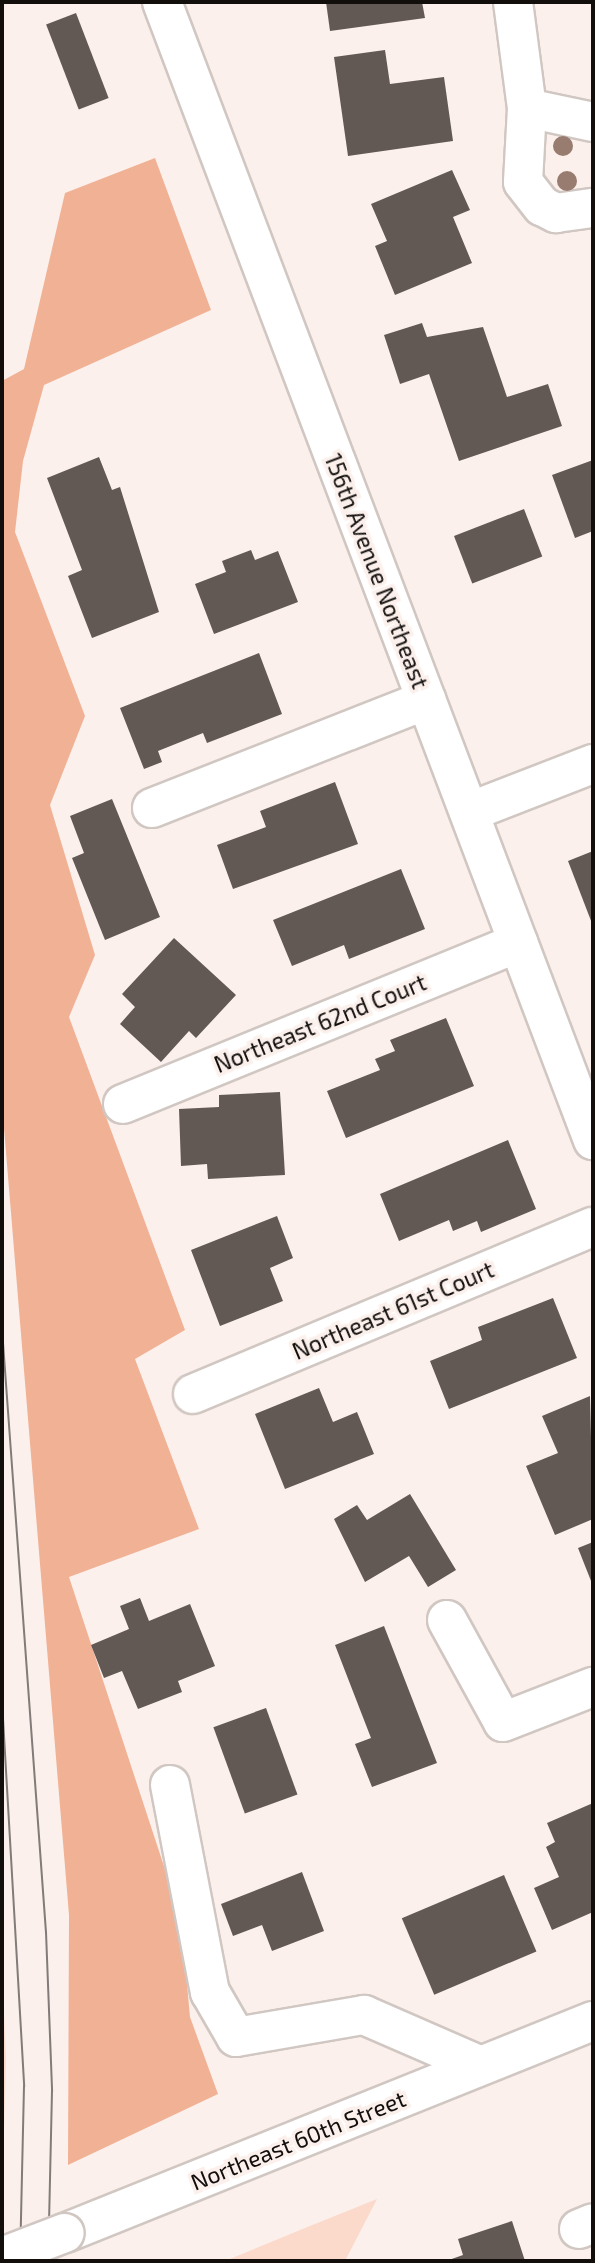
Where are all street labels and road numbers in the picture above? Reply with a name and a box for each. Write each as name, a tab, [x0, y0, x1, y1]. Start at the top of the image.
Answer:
street label: 156th Avenue Northeast	[319, 449, 435, 693]
street label: Northeast 62nd Court	[210, 968, 430, 1078]
street label: Northeast 61st Court	[288, 1255, 498, 1365]
street label: Northeast 60th Street	[186, 2084, 410, 2196]

